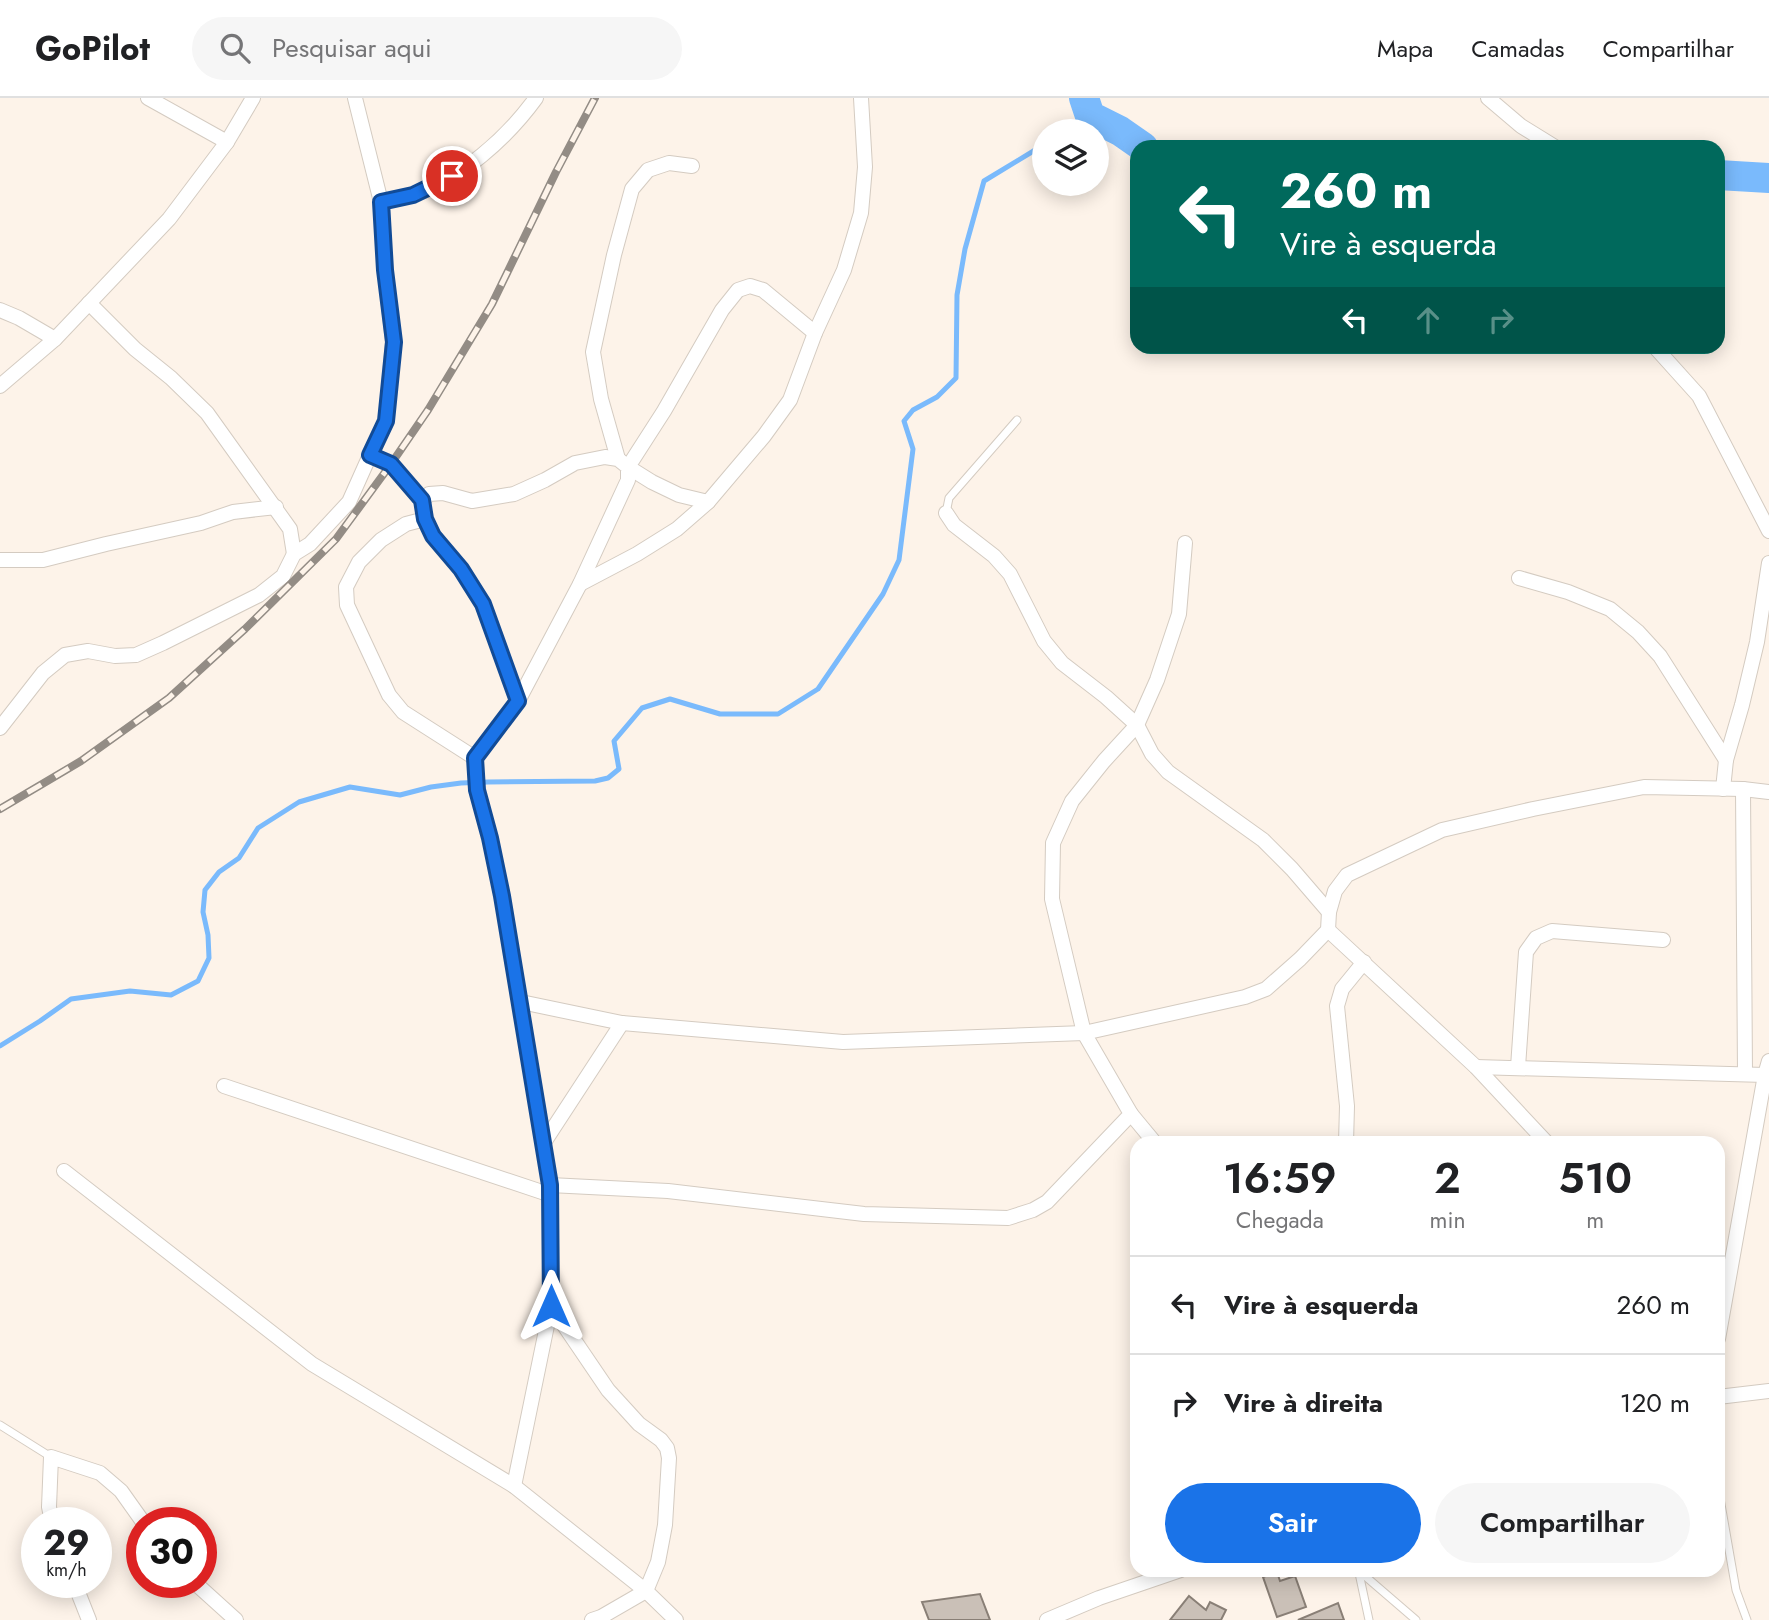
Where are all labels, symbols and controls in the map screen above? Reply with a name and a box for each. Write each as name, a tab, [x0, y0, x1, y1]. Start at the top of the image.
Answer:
search box	[192, 17, 682, 80]
text: GoPilot	[35, 25, 150, 72]
icon: search	[216, 29, 254, 67]
text: Pesquisar aqui	[272, 29, 432, 67]
text: Mapa	[1377, 31, 1433, 66]
text: Camadas	[1471, 31, 1564, 66]
text: Compartilhar	[1602, 31, 1734, 66]
map controls	[1032, 119, 1109, 196]
button: layers	[1032, 119, 1109, 196]
pin	[422, 146, 482, 206]
text: 260 m	[1280, 156, 1432, 226]
icon: arrive	[433, 157, 471, 195]
icon: left	[1165, 168, 1256, 259]
text: Vire à esquerda	[1280, 221, 1497, 267]
icon: left	[1336, 301, 1374, 339]
icon: ahead	[1409, 301, 1447, 339]
icon: right	[1482, 301, 1520, 339]
text: 16:59	[1223, 1148, 1337, 1209]
text: 2	[1434, 1148, 1461, 1209]
text: 510	[1558, 1148, 1632, 1209]
text: Chegada	[1236, 1203, 1324, 1237]
text: min	[1429, 1203, 1465, 1237]
text: m	[1586, 1203, 1604, 1237]
position arrow	[514, 1269, 588, 1343]
icon: left	[1165, 1286, 1203, 1324]
text: Vire à esquerda	[1224, 1286, 1419, 1324]
text: 260 m	[1617, 1286, 1690, 1324]
icon: right	[1165, 1384, 1203, 1422]
text: Vire à direita	[1224, 1384, 1383, 1422]
text: 120 m	[1620, 1384, 1690, 1422]
button: Sair	[1165, 1483, 1421, 1563]
button: Compartilhar	[1435, 1483, 1690, 1563]
speed limit sign: 30	[126, 1507, 217, 1598]
text: 29	[43, 1518, 90, 1568]
text: km/h	[46, 1557, 87, 1583]

